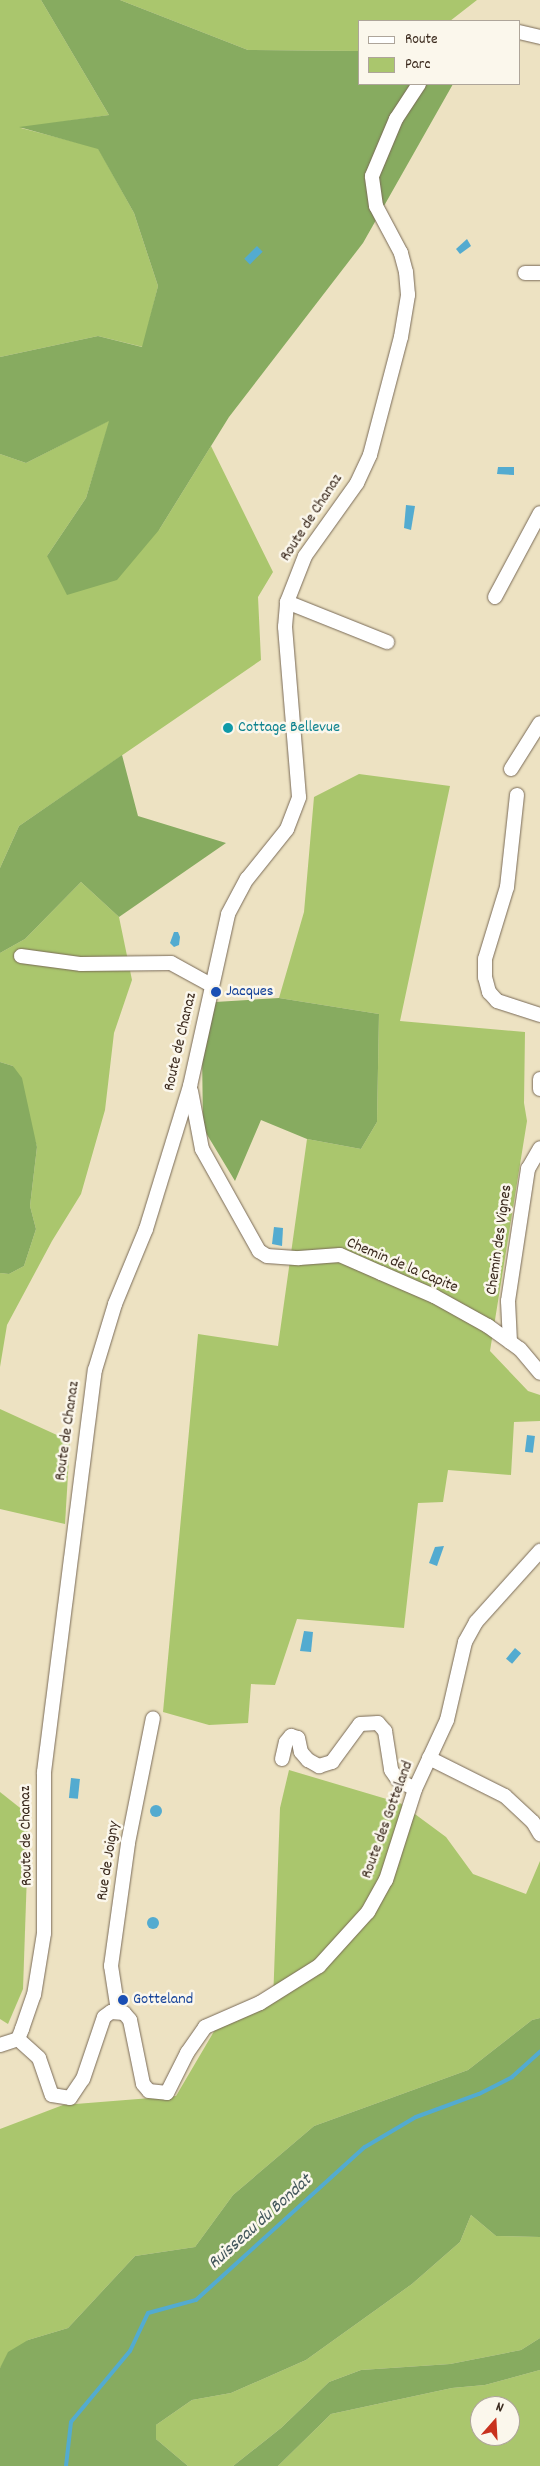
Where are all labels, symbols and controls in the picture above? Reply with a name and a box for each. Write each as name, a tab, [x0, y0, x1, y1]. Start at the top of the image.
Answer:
legend	[358, 20, 520, 85]
text: Route	[405, 29, 438, 51]
text: Parc	[405, 54, 430, 76]
street label: Route de Chanaz	[277, 471, 347, 565]
place label: Cottage Bellevue	[238, 718, 340, 738]
marker: Cottage Bellevue	[222, 722, 234, 734]
place label: Jacques	[226, 982, 274, 1002]
marker: Jacques	[210, 986, 222, 998]
street label: Route de Chanaz	[160, 991, 202, 1093]
street label: Chemin des Vignes	[483, 1184, 517, 1296]
street label: Chemin de la Capite	[343, 1234, 461, 1298]
street label: Route de Chanaz	[52, 1380, 84, 1482]
street label: Route des Gotteland	[358, 1759, 418, 1881]
street label: Route de Chanaz	[17, 1786, 37, 1886]
street label: Rue de Joigny	[93, 1820, 125, 1902]
place label: Gotteland	[133, 1990, 193, 2010]
marker: Gotteland	[117, 1994, 129, 2006]
water label: Ruisseau du Bondat	[205, 2171, 317, 2275]
north arrow	[470, 2396, 520, 2446]
text: N	[493, 2397, 506, 2418]

